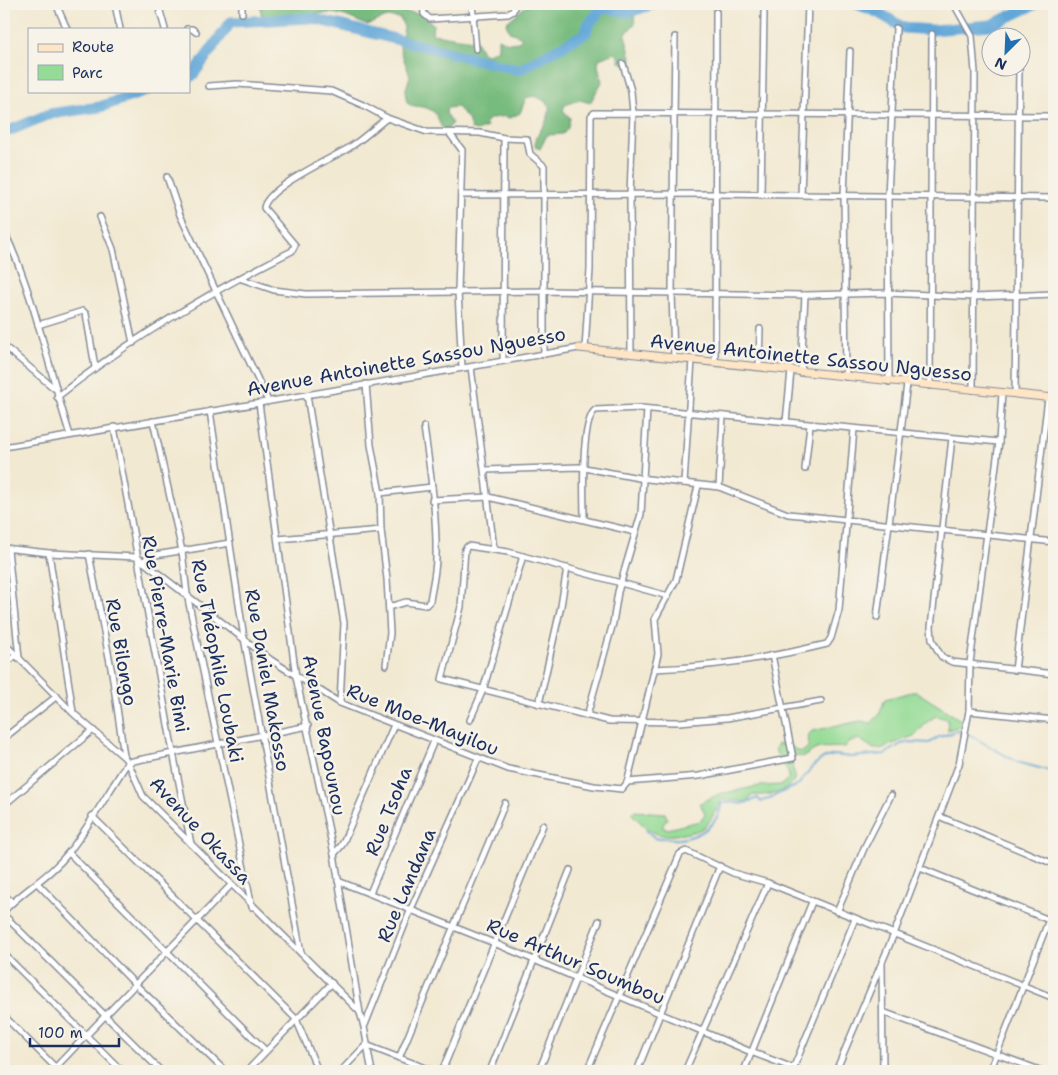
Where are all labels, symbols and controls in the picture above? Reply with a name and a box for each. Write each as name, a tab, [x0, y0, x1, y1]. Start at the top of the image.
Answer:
legend	[28, 28, 190, 92]
north arrow	[980, 28, 1030, 78]
text: Route	[72, 37, 114, 57]
text: N	[992, 53, 1009, 74]
text: Parc	[72, 63, 103, 83]
street label: Avenue Antoinette Sassou Nguesso	[245, 321, 568, 402]
street label: Avenue Antoinette Sassou Nguesso	[649, 328, 973, 387]
street label: Rue Pierre-Marie Bimi	[136, 533, 195, 735]
street label: Rue Théophile Loubaki	[186, 557, 250, 765]
street label: Rue Daniel Makosso	[239, 587, 296, 773]
street label: Rue Bilongo	[100, 596, 143, 708]
street label: Avenue Bapounou	[297, 653, 352, 818]
street label: Rue Moe-Mayilou	[343, 678, 503, 761]
street label: Rue Tsoha	[359, 763, 418, 859]
street label: Avenue Okassa	[144, 771, 257, 890]
street label: Rue Landana	[371, 824, 442, 946]
street label: Rue Arthur Soumbou	[483, 913, 669, 1010]
scale bar	[30, 1015, 119, 1047]
text: 100 m	[38, 1023, 83, 1043]

